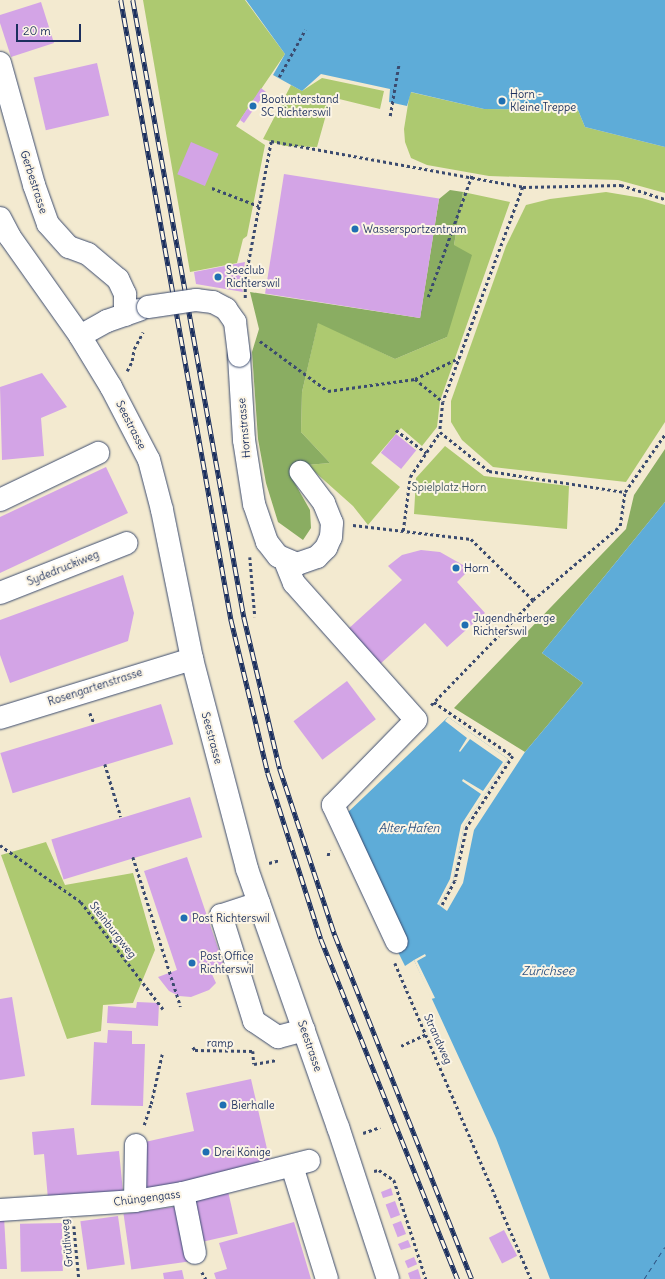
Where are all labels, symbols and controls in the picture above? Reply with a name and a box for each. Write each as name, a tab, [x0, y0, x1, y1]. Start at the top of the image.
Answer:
scale bar	[18, 16, 83, 42]
text: 20 m	[23, 23, 51, 38]
place label: Horn - Kleine Treppe	[510, 88, 576, 114]
place label: Bootunterstand SC Richterswil	[261, 93, 339, 119]
marker: Horn - Kleine Treppe	[497, 96, 507, 106]
marker: Bootunterstand SC Richterswil	[248, 101, 258, 111]
street label: Gerbestrasse	[18, 149, 50, 215]
place label: Wassersportzentrum	[363, 222, 467, 236]
marker: Wassersportzentrum	[350, 224, 360, 234]
place label: Seeclub Richterswil	[226, 264, 280, 290]
marker: Seeclub Richterswil	[213, 272, 223, 282]
street label: Hornstrasse	[235, 397, 253, 459]
street label: Seestrasse	[113, 398, 149, 452]
park label: Spielplatz Horn	[412, 480, 486, 494]
street label: Sydedruckiweg	[25, 548, 101, 588]
place label: Horn	[464, 561, 489, 575]
marker: Horn	[451, 563, 461, 573]
place label: Jugendherberge Richterswil	[473, 612, 555, 638]
marker: Jugendherberge Richterswil	[460, 620, 470, 630]
street label: Rosengartenstrasse	[46, 666, 144, 708]
street label: Seestrasse	[199, 711, 225, 765]
water label: Alter Hafen	[378, 821, 440, 835]
street label: Steinburgweg	[87, 899, 139, 961]
place label: Post Richterswil	[192, 911, 270, 925]
marker: Post Richterswil	[179, 913, 189, 923]
place label: Post Office Richterswil	[200, 950, 254, 976]
marker: Post Office Richterswil	[187, 958, 197, 968]
water label: Zürichsee	[522, 964, 574, 978]
street label: Strandweg	[421, 1012, 455, 1066]
street label: Seestrasse	[295, 1019, 325, 1073]
street label: ramp	[207, 1036, 233, 1050]
place label: Bierhalle	[231, 1098, 275, 1112]
marker: Bierhalle	[218, 1100, 228, 1110]
place label: Drei Könige	[214, 1145, 271, 1159]
marker: Drei Könige	[201, 1147, 211, 1157]
street label: Chüngengass	[113, 1187, 181, 1209]
street label: Grütliweg	[58, 1218, 76, 1268]

